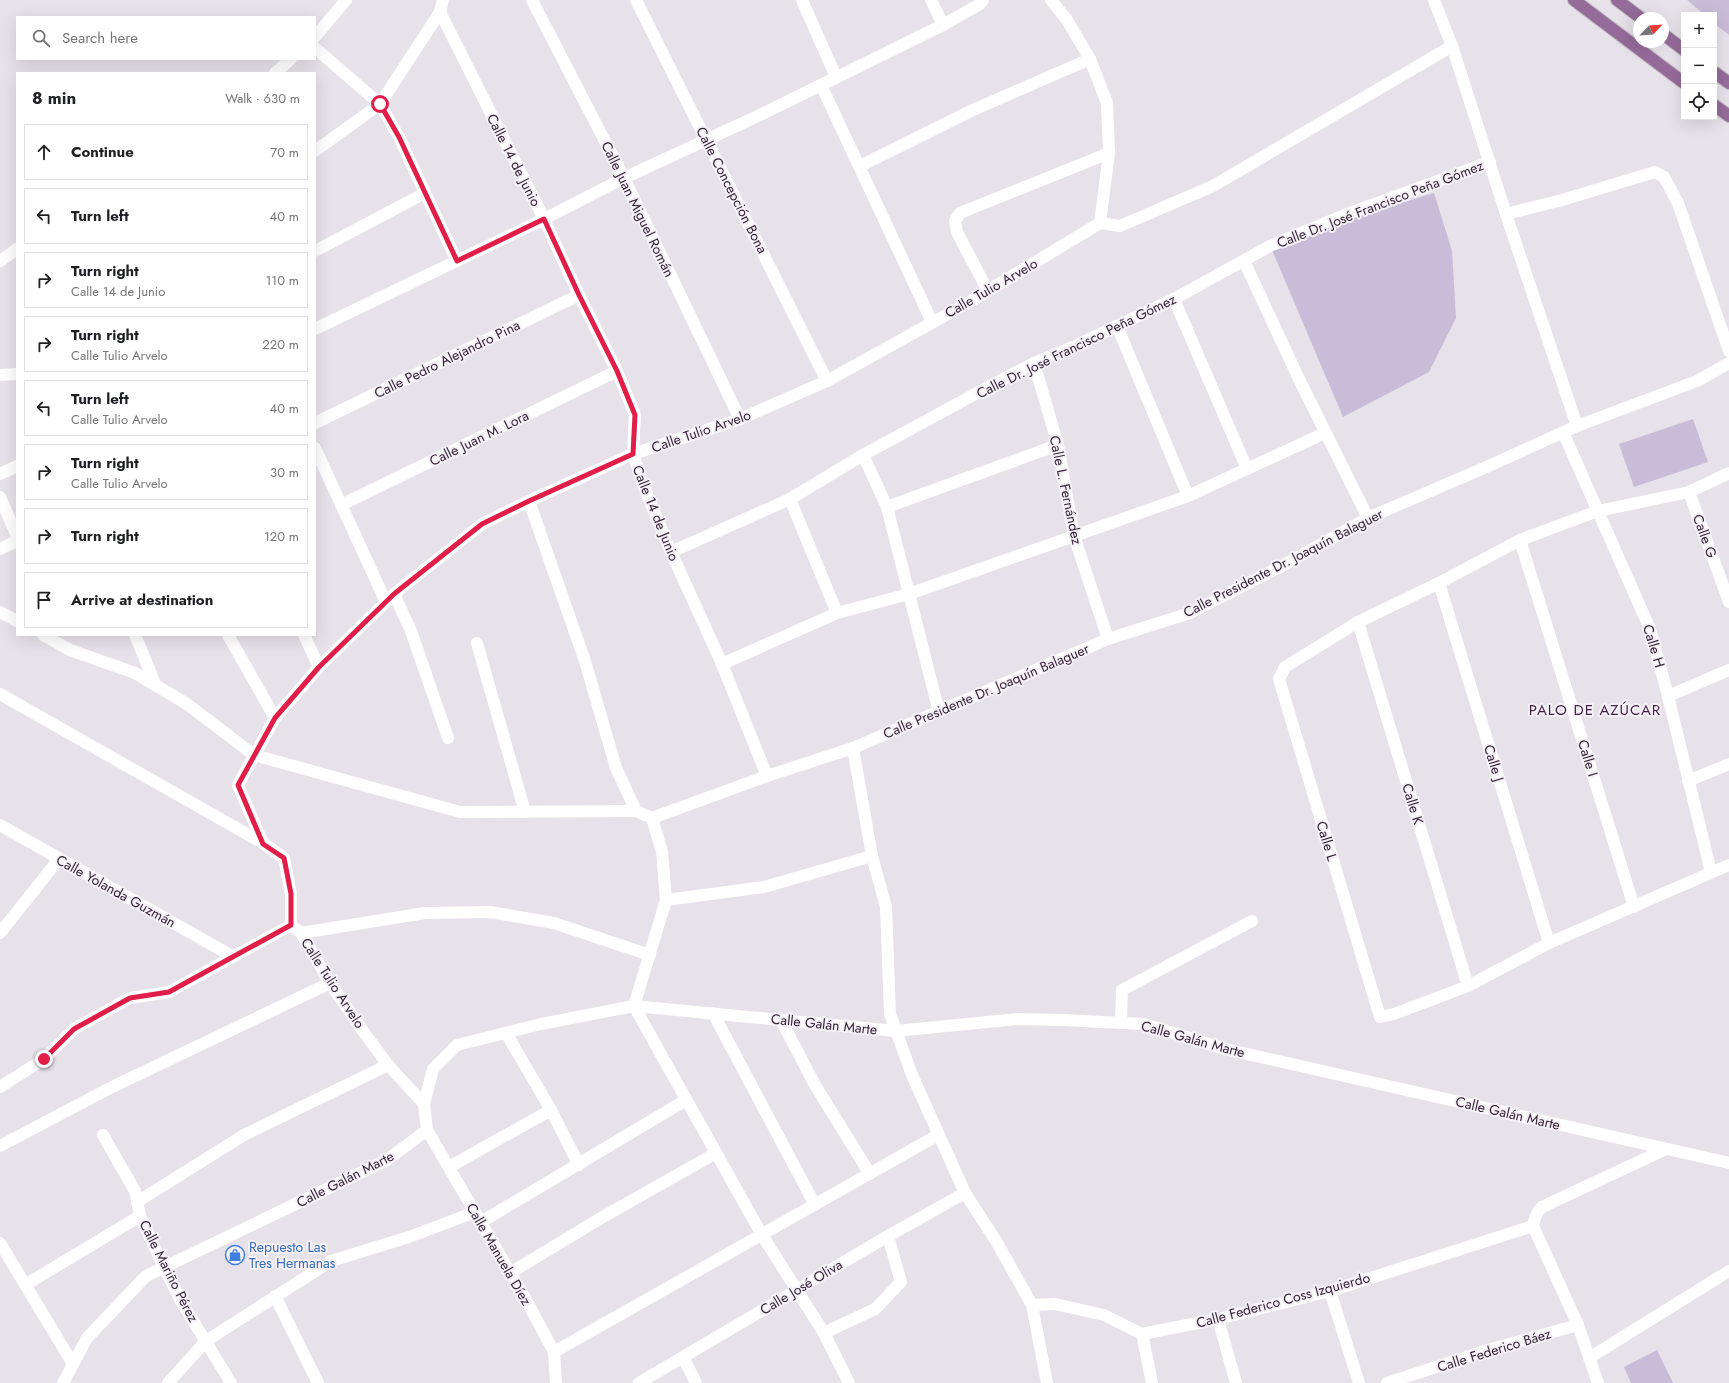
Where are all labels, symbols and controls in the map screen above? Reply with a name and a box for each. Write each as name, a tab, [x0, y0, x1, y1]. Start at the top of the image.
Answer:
north arrow	[1633, 12, 1669, 48]
map controls	[1681, 12, 1717, 120]
button: +	[1681, 12, 1717, 48]
search box	[16, 16, 316, 60]
icon: search	[30, 27, 52, 49]
text: Search here	[62, 27, 138, 49]
button: −	[1681, 48, 1717, 84]
button: locate	[1681, 84, 1717, 120]
text: 8 min	[32, 86, 76, 110]
text: Walk · 630 m	[225, 89, 300, 108]
route start	[371, 95, 389, 113]
street label: Calle 14 de Junio	[482, 110, 546, 210]
street label: Calle Concepción Bona	[691, 123, 773, 257]
street label: Calle Juan Miguel Román	[596, 138, 680, 280]
icon: ahead	[33, 141, 55, 163]
text: Continue	[71, 141, 134, 163]
text: 70 m	[270, 143, 299, 162]
street label: Calle Dr. José Francisco Peña Gómez	[1274, 155, 1487, 253]
icon: left	[33, 205, 55, 227]
text: Turn left	[71, 205, 129, 227]
text: 40 m	[270, 207, 299, 226]
street label: Calle Tulio Arvelo	[941, 253, 1041, 323]
text: Turn right	[71, 260, 139, 282]
icon: right	[33, 269, 55, 291]
text: 110 m	[265, 271, 299, 290]
text: Calle 14 de Junio	[71, 282, 165, 301]
street label: Calle Dr. José Francisco Peña Gómez	[973, 289, 1180, 403]
street label: Calle Pedro Alejandro Pina	[371, 315, 523, 403]
text: Turn right	[71, 324, 139, 346]
icon: right	[33, 333, 55, 355]
text: 220 m	[262, 335, 299, 354]
text: Calle Tulio Arvelo	[71, 346, 168, 365]
text: Turn left	[71, 388, 129, 410]
icon: left	[33, 397, 55, 419]
text: 40 m	[270, 399, 299, 418]
street label: Calle Tulio Arvelo	[649, 404, 754, 457]
street label: Calle Juan M. Lora	[426, 405, 532, 471]
text: Calle Tulio Arvelo	[71, 410, 168, 429]
street label: Calle L. Fernández	[1045, 434, 1087, 547]
text: Turn right	[71, 452, 139, 474]
icon: right	[33, 461, 55, 483]
street label: Calle 14 de Junio	[628, 462, 684, 564]
text: 30 m	[270, 463, 299, 482]
text: Calle Tulio Arvelo	[71, 474, 168, 493]
street label: Calle Presidente Dr. Joaquín Balaguer	[1180, 504, 1387, 622]
street label: Calle G	[1688, 511, 1722, 561]
icon: right	[33, 525, 55, 547]
text: Turn right	[71, 525, 139, 547]
text: 120 m	[264, 527, 299, 546]
icon: arrive	[33, 589, 55, 611]
text: Arrive at destination	[71, 589, 213, 611]
street label: Calle H	[1638, 622, 1670, 670]
street label: Calle Presidente Dr. Joaquín Balaguer	[880, 638, 1092, 744]
district label: PALO DE AZÚCAR	[1529, 699, 1661, 721]
street label: Calle I	[1573, 737, 1603, 779]
street label: Calle J	[1479, 742, 1509, 784]
street label: Calle K	[1397, 781, 1429, 827]
street label: Calle L	[1312, 819, 1343, 864]
street label: Calle Yolanda Guzmán	[52, 850, 180, 932]
street label: Calle Tulio Arvelo	[296, 934, 370, 1032]
street label: Calle Galán Marte	[770, 1008, 878, 1040]
street label: Calle Galán Marte	[1139, 1016, 1247, 1062]
route end	[35, 1050, 53, 1068]
street label: Calle Galán Marte	[1454, 1091, 1562, 1135]
street label: Calle Galán Marte	[293, 1146, 397, 1212]
street label: Calle Manuela Díez	[462, 1199, 537, 1309]
street label: Calle Mariño Pérez	[135, 1216, 204, 1326]
place label: Repuesto Las Tres Hermanas	[249, 1237, 336, 1273]
shop icon: Repuesto Las Tres Hermanas	[224, 1244, 246, 1266]
street label: Calle José Oliva	[756, 1254, 846, 1320]
street label: Calle Federico Coss Izquierdo	[1194, 1267, 1372, 1333]
street label: Calle Federico Báez	[1435, 1323, 1554, 1377]

